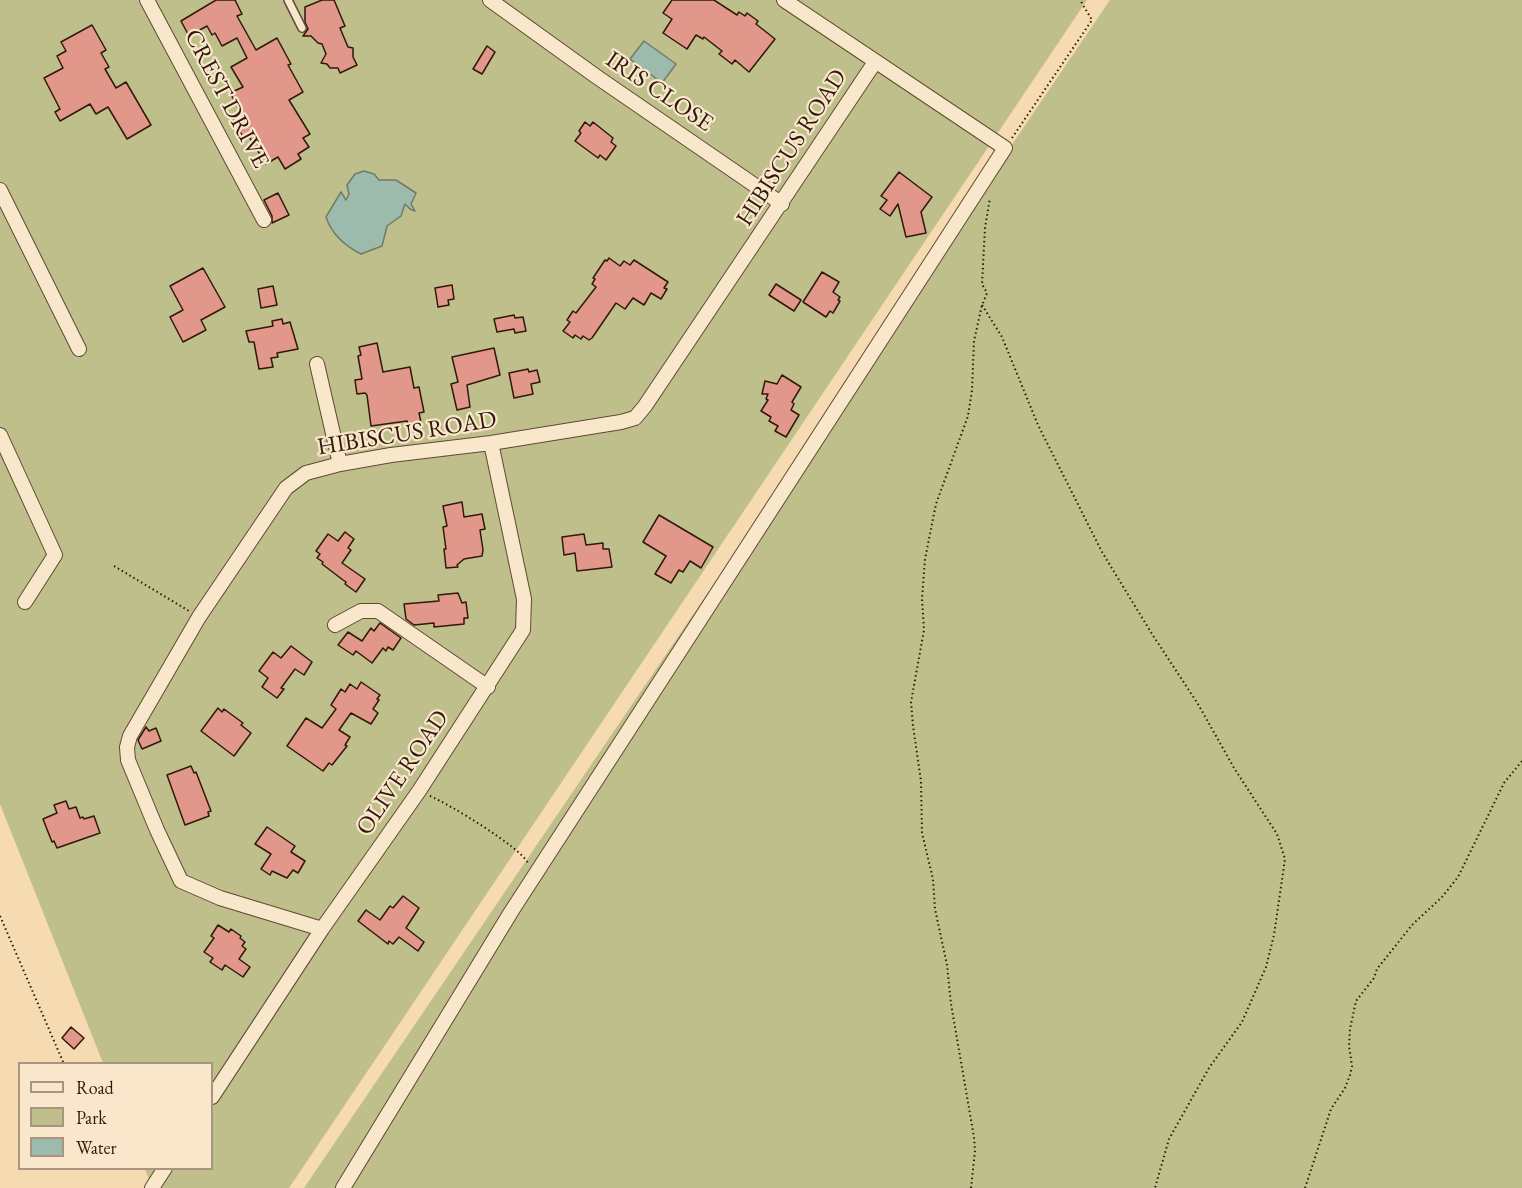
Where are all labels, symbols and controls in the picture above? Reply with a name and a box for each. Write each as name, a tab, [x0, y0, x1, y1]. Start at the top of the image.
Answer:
street label: CREST DRIVE	[177, 25, 275, 173]
street label: IRIS CLOSE	[600, 46, 718, 138]
street label: HIBISCUS ROAD	[731, 64, 853, 232]
street label: HIBISCUS ROAD	[315, 406, 499, 462]
street label: OLIVE ROAD	[351, 705, 455, 841]
legend	[18, 1062, 213, 1170]
text: Road	[76, 1076, 114, 1099]
text: Park	[76, 1106, 107, 1129]
text: Water	[76, 1136, 117, 1159]

